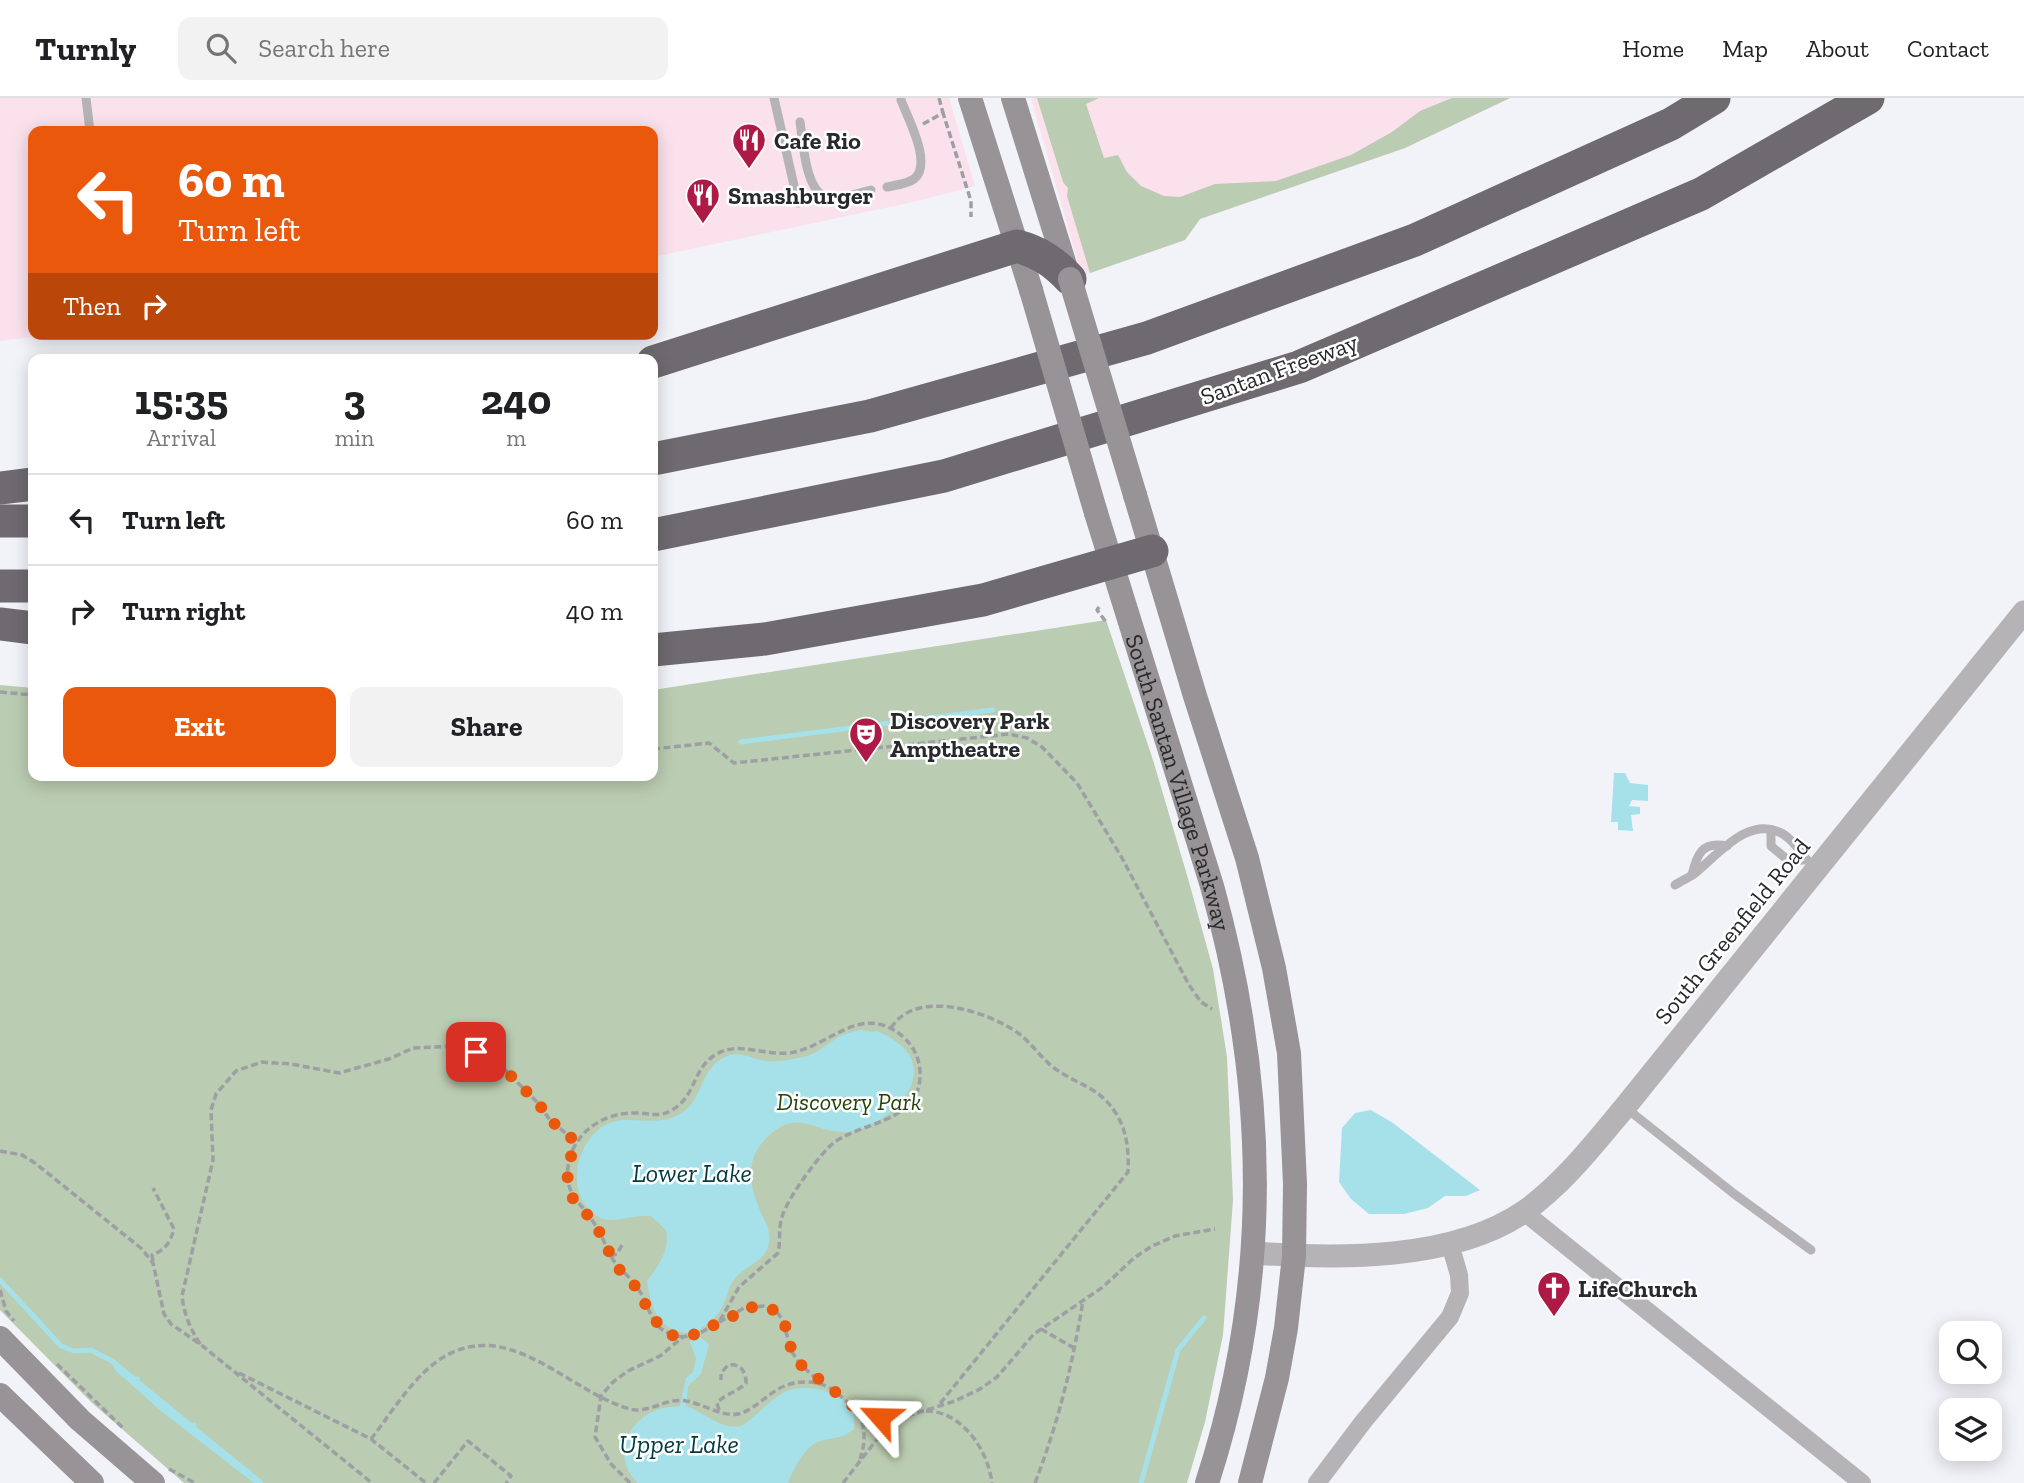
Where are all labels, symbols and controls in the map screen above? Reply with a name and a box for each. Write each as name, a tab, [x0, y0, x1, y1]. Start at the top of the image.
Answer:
search box	[178, 17, 668, 80]
text: Turnly	[35, 29, 136, 68]
icon: search	[202, 29, 240, 67]
text: Search here	[258, 32, 390, 64]
text: Home	[1622, 34, 1684, 63]
text: Map	[1722, 34, 1768, 63]
text: About	[1806, 34, 1869, 63]
text: Contact	[1907, 34, 1989, 63]
restaurant icon: Cafe Rio	[730, 121, 768, 170]
place label: Cafe Rio	[774, 126, 861, 155]
text: 60 m	[178, 151, 285, 210]
icon: left	[63, 154, 154, 245]
restaurant icon: Smashburger	[684, 176, 722, 225]
place label: Smashburger	[728, 181, 874, 210]
text: Turn left	[178, 211, 300, 249]
icon: right	[135, 287, 173, 325]
text: Then	[63, 290, 121, 322]
street label: Santan Freeway	[1196, 327, 1362, 411]
text: 15:35	[135, 374, 228, 425]
text: 3	[343, 374, 366, 425]
text: 240	[481, 374, 551, 425]
text: Arrival	[147, 424, 216, 452]
text: min	[335, 424, 374, 452]
text: m	[506, 424, 526, 452]
icon: left	[63, 501, 101, 539]
text: Turn left	[122, 504, 225, 536]
text: 60 m	[566, 504, 623, 536]
icon: right	[63, 592, 101, 630]
text: Turn right	[122, 595, 245, 627]
text: 40 m	[566, 595, 623, 627]
street label: South Santan Village Parkway	[1120, 631, 1238, 934]
button: Exit	[63, 687, 336, 767]
button: Share	[350, 687, 623, 767]
place label: Discovery Park Amptheatre	[890, 706, 1050, 763]
theatre icon: Discovery Park Amptheatre	[847, 715, 885, 764]
street label: South Greenfield Road	[1648, 832, 1816, 1030]
pin	[446, 1022, 506, 1082]
icon: arrive	[457, 1033, 495, 1071]
park label: Discovery Park	[777, 1087, 922, 1116]
water label: Lower Lake	[632, 1157, 752, 1189]
church icon: LifeChurch	[1535, 1269, 1573, 1318]
place label: LifeChurch	[1578, 1274, 1698, 1303]
map controls	[1939, 1321, 2002, 1461]
button: search	[1939, 1321, 2002, 1384]
position arrow	[843, 1380, 917, 1454]
button: layers	[1939, 1398, 2002, 1461]
water label: Upper Lake	[619, 1428, 739, 1460]

